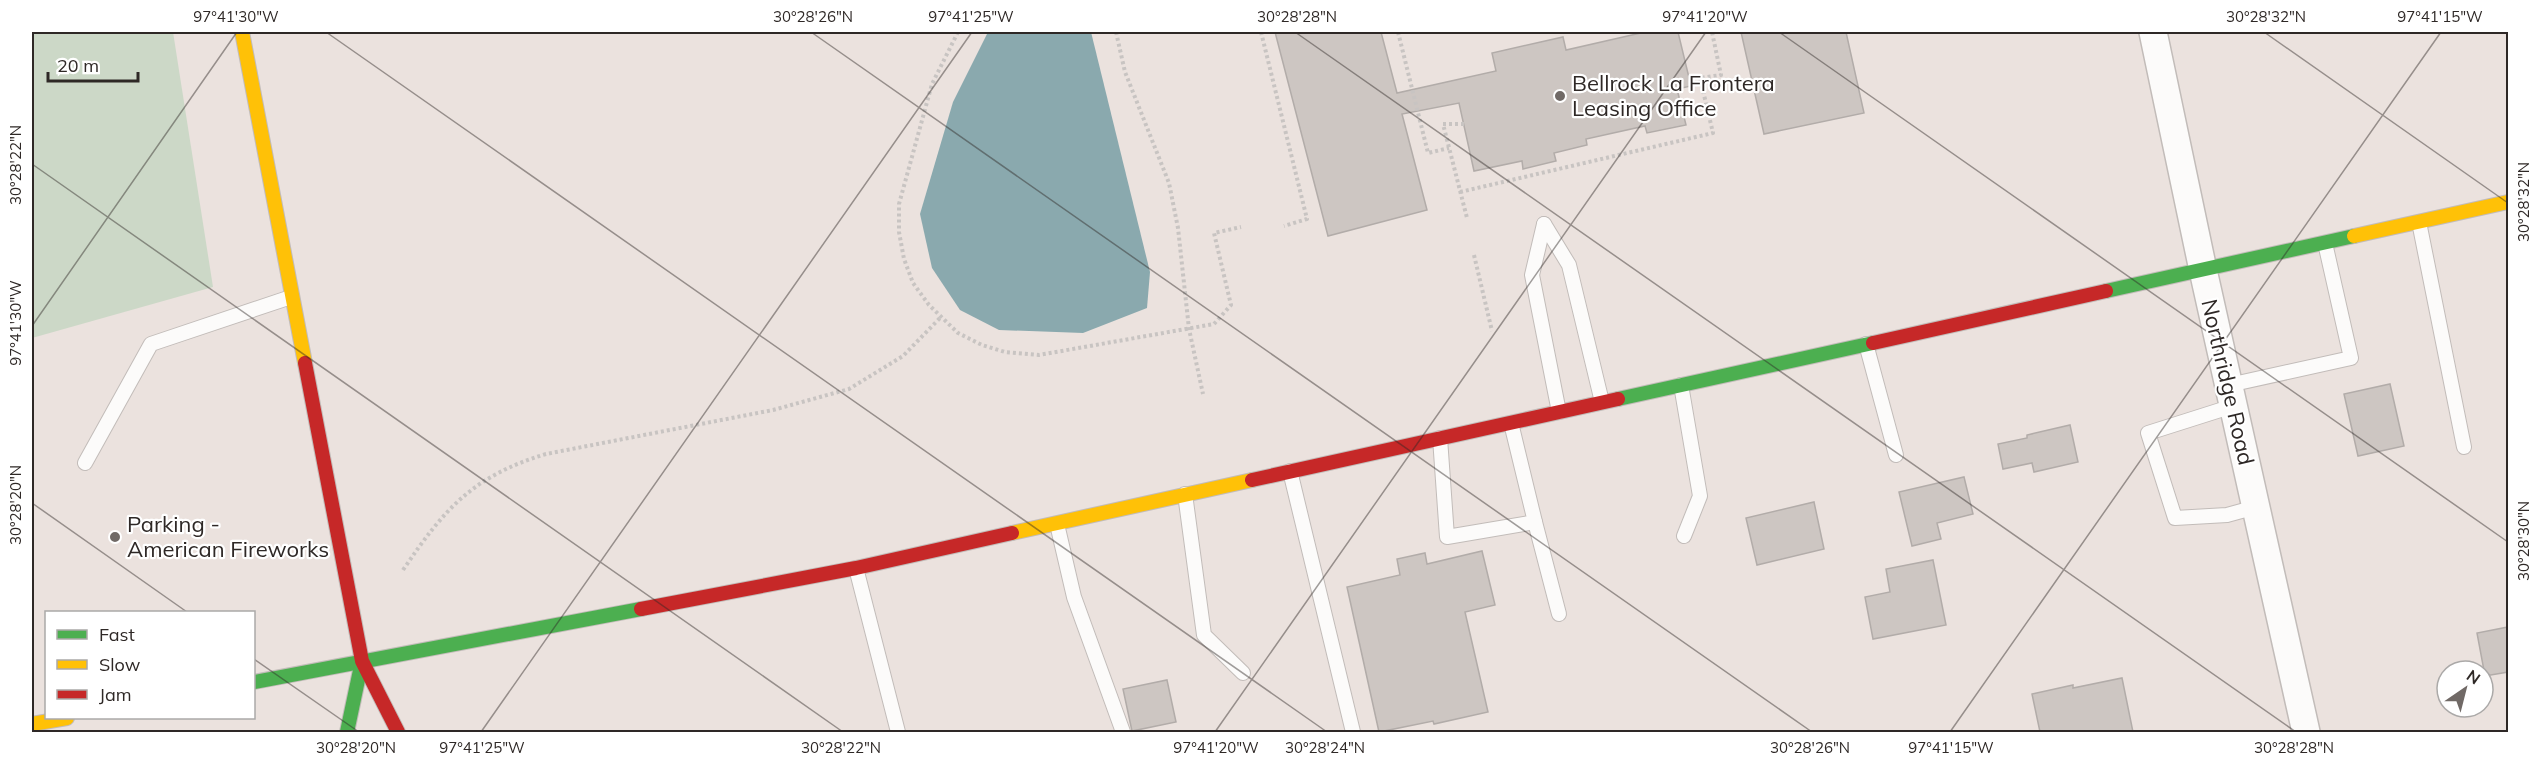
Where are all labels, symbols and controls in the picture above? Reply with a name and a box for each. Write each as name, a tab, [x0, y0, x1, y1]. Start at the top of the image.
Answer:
text: 97°41'30"W	[193, 7, 279, 26]
text: 30°28'26"N	[773, 7, 853, 26]
text: 97°41'25"W	[928, 7, 1014, 26]
text: 30°28'28"N	[1257, 7, 1337, 26]
text: 97°41'20"W	[1662, 7, 1748, 26]
text: 30°28'32"N	[2226, 7, 2306, 26]
text: 97°41'15"W	[2397, 7, 2483, 26]
scale bar	[48, 45, 138, 83]
text: 20 m	[57, 54, 99, 77]
place label: Bellrock La Frontera Leasing Office	[1572, 69, 1775, 122]
marker: Bellrock La Frontera Leasing Office	[1553, 89, 1567, 103]
text: 30°28'22"N	[6, 125, 25, 205]
text: 30°28'32"N	[2514, 162, 2533, 242]
text: 97°41'30"W	[6, 280, 25, 366]
street label: Northridge Road	[2195, 296, 2261, 468]
text: 30°28'20"N	[6, 465, 25, 545]
text: 30°28'30"N	[2514, 501, 2533, 581]
place label: Parking - American Fireworks	[127, 510, 329, 563]
marker: Parking - American Fireworks	[108, 530, 122, 544]
legend	[45, 611, 255, 719]
text: Fast	[99, 623, 135, 646]
text: Slow	[99, 653, 141, 676]
north arrow	[2435, 659, 2495, 719]
text: N	[2463, 665, 2484, 688]
text: Jam	[99, 683, 132, 706]
text: 30°28'20"N	[316, 738, 396, 757]
text: 97°41'25"W	[439, 738, 525, 757]
text: 30°28'22"N	[801, 738, 881, 757]
text: 97°41'20"W	[1173, 738, 1259, 757]
text: 30°28'24"N	[1285, 738, 1365, 757]
text: 30°28'26"N	[1770, 738, 1850, 757]
text: 97°41'15"W	[1908, 738, 1994, 757]
text: 30°28'28"N	[2254, 738, 2334, 757]

